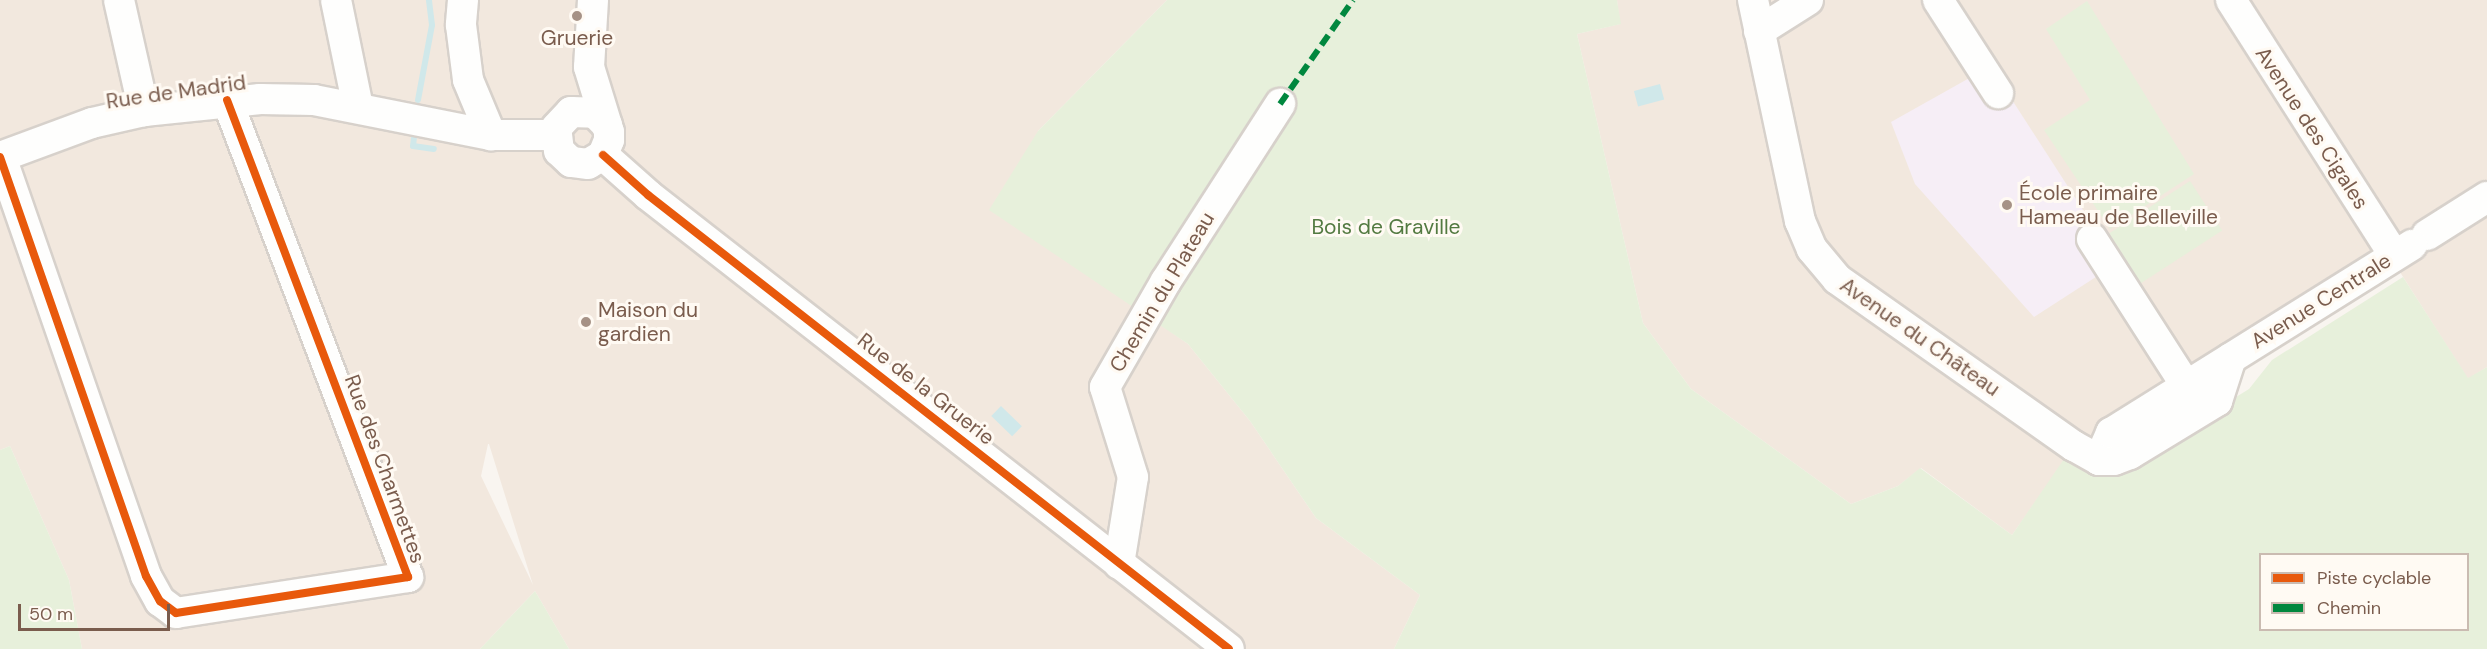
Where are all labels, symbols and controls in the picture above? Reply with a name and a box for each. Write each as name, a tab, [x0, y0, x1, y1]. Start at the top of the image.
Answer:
marker: Gruerie	[570, 9, 584, 23]
place label: Gruerie	[541, 25, 613, 51]
street label: Avenue des Cigales	[2250, 42, 2374, 214]
street label: Rue de Madrid	[104, 70, 248, 114]
place label: École primaire Hameau de Belleville	[2019, 180, 2218, 230]
marker: École primaire Hameau de Belleville	[2000, 198, 2014, 212]
street label: Chemin du Plateau	[1104, 207, 1220, 377]
park label: Bois de Graville	[1311, 214, 1461, 240]
street label: Avenue Centrale	[2246, 248, 2396, 354]
street label: Avenue du Château	[1835, 272, 2005, 402]
place label: Maison du gardien	[598, 297, 698, 347]
marker: Maison du gardien	[579, 315, 593, 329]
street label: Rue de la Gruerie	[853, 328, 999, 450]
street label: Rue des Charmettes	[339, 371, 431, 567]
legend	[2259, 553, 2469, 631]
text: Piste cyclable	[2317, 566, 2431, 590]
scale bar	[21, 592, 172, 630]
text: Chemin	[2317, 596, 2381, 620]
text: 50 m	[29, 602, 73, 626]

